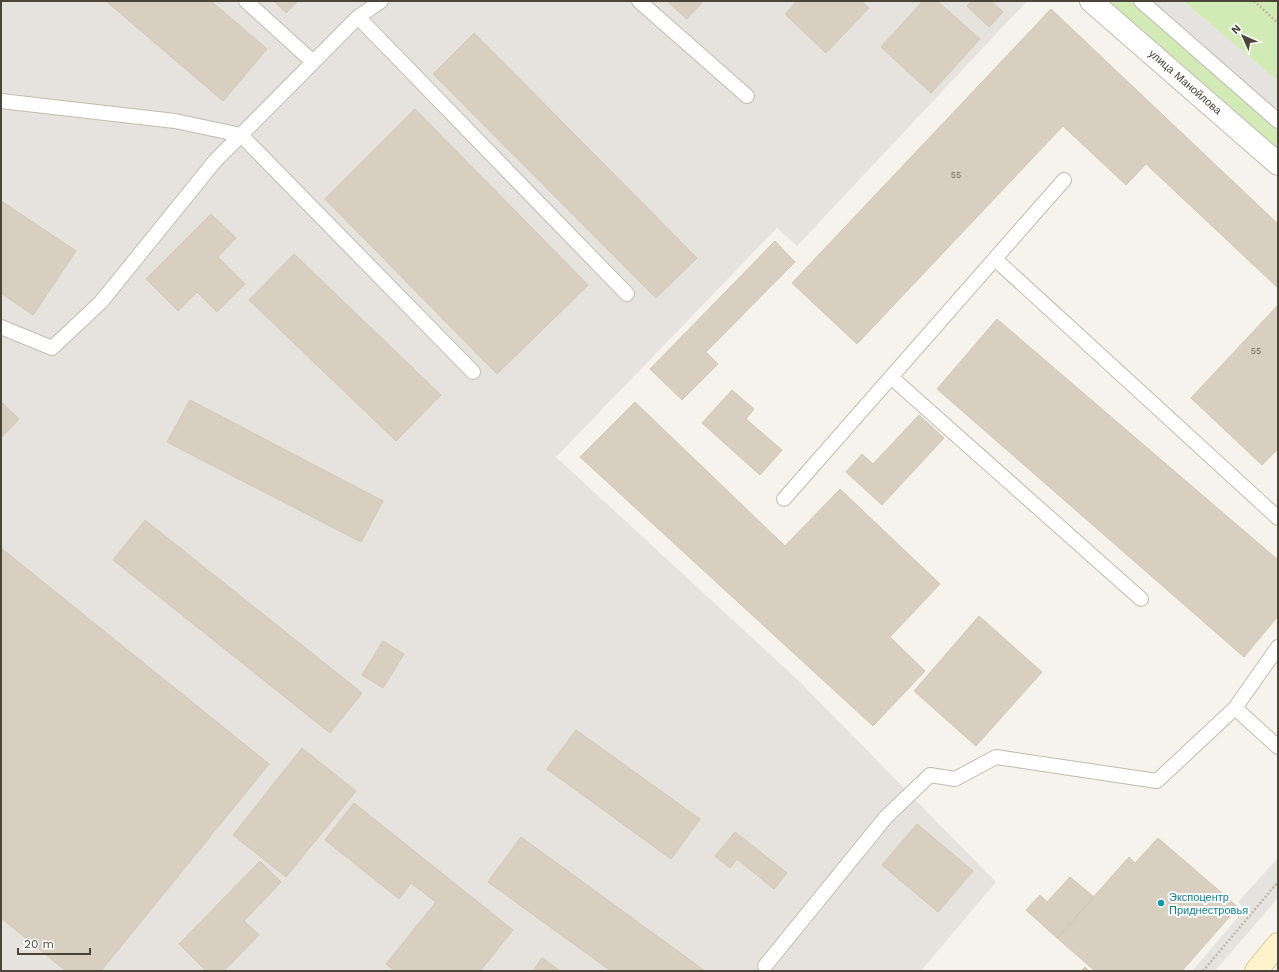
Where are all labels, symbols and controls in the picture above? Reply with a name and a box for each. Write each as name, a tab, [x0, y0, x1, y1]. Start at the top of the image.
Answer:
north arrow	[1223, 16, 1263, 56]
text: N	[1229, 22, 1244, 37]
street label: улица Манойлова	[1146, 47, 1225, 118]
house number: 55	[951, 170, 961, 180]
house number: 55	[1251, 346, 1261, 356]
place label: Экспоцентр Приднестровья	[1169, 891, 1248, 917]
marker: Экспоцентр Приднестровья	[1156, 898, 1166, 908]
scale bar	[18, 930, 90, 956]
text: 20 m	[24, 937, 54, 951]

